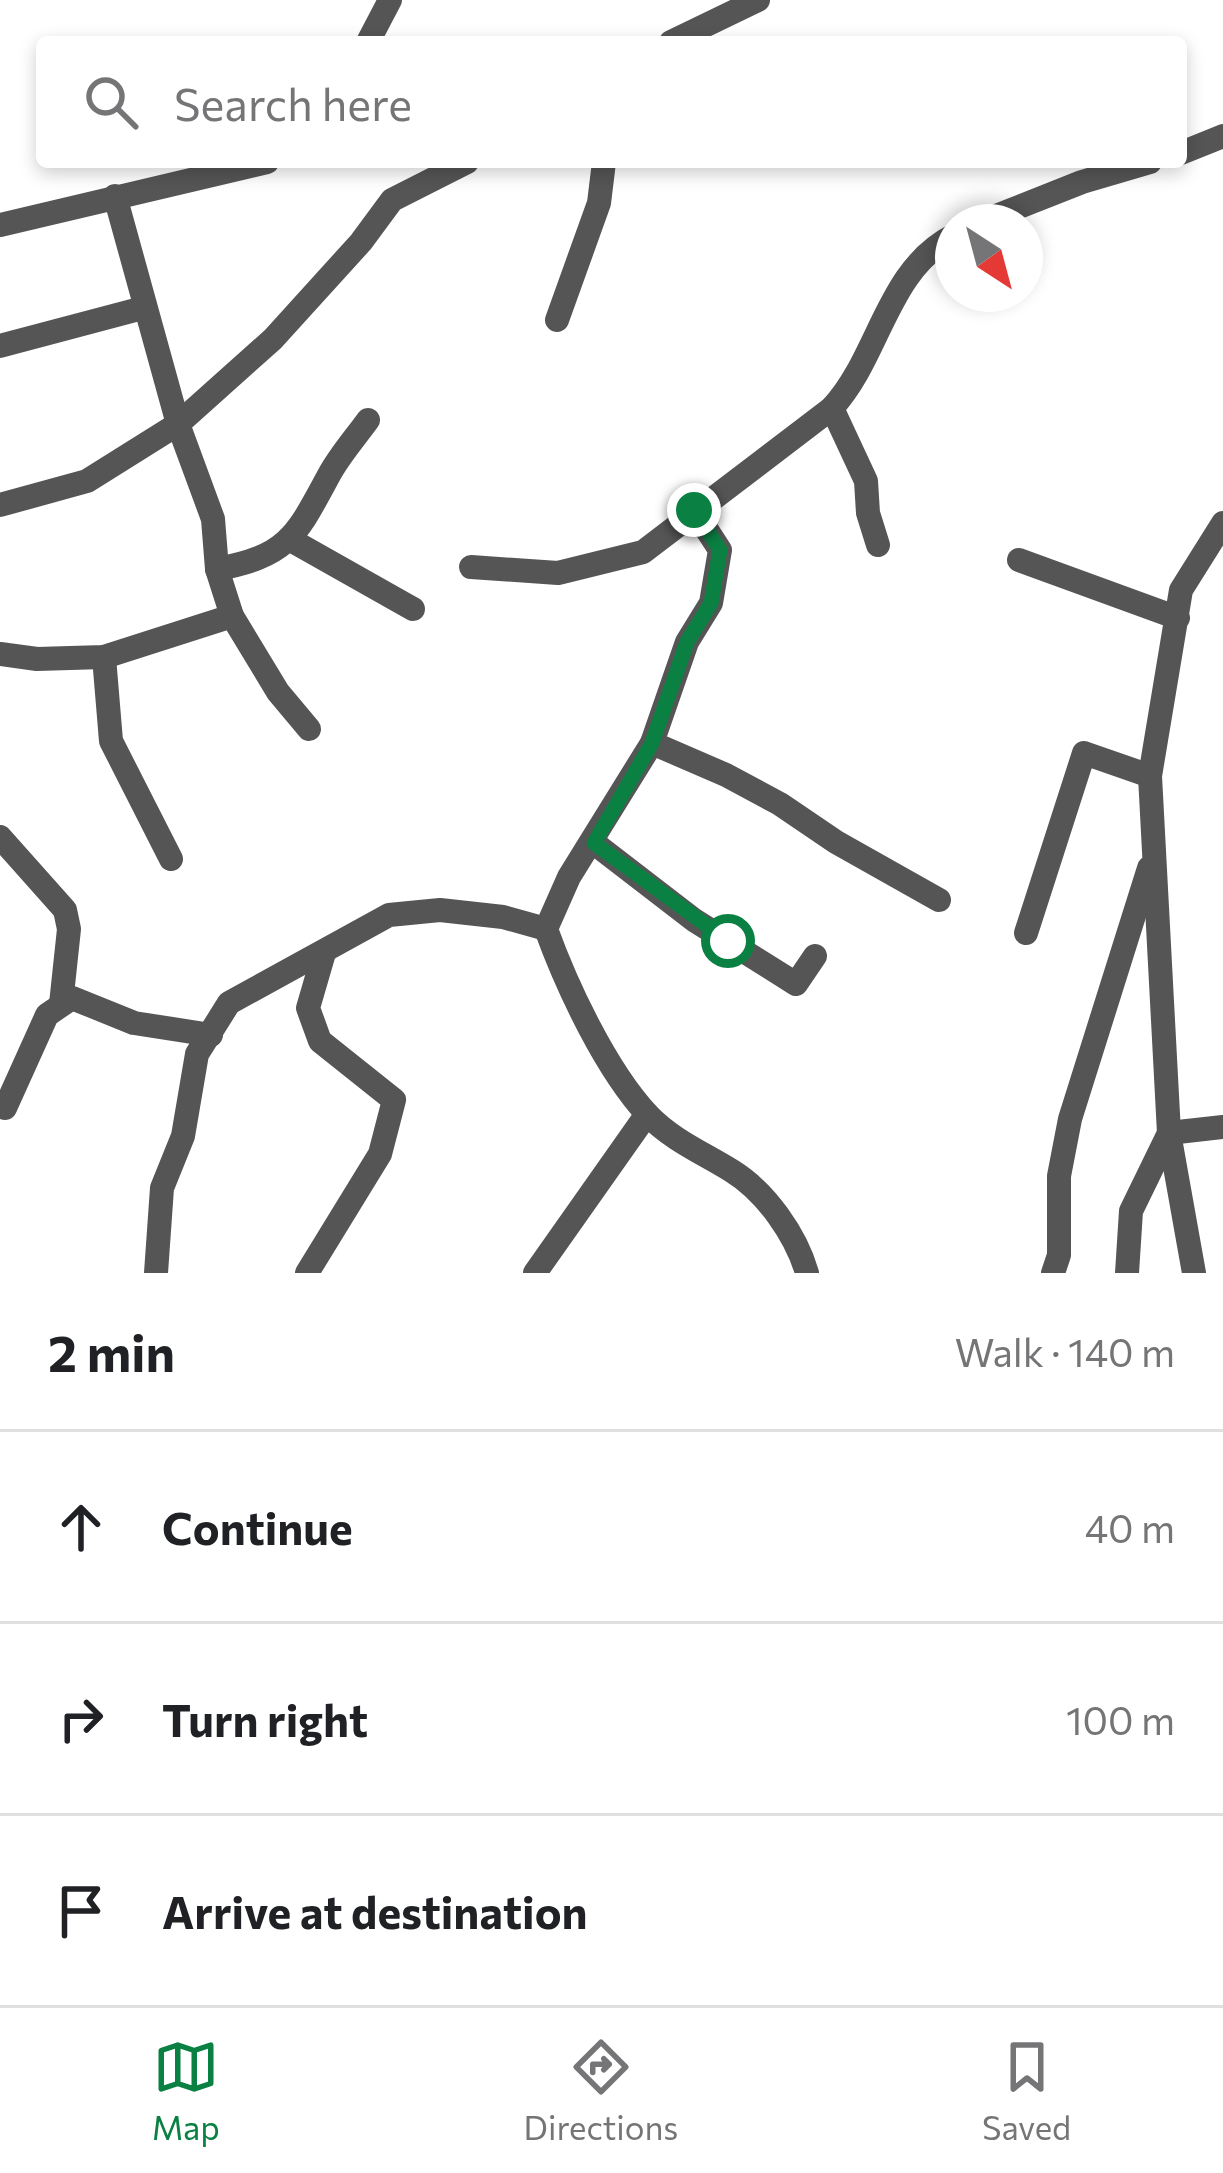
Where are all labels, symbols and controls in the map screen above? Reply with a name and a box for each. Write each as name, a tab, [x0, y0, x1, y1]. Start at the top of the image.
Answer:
search box	[36, 36, 1187, 168]
icon: search	[78, 69, 144, 135]
text: Search here	[174, 75, 412, 130]
north arrow	[935, 204, 1043, 312]
route end	[667, 483, 721, 537]
route start	[701, 914, 755, 968]
text: 2 min	[48, 1320, 175, 1383]
text: Walk · 140 m	[955, 1327, 1175, 1375]
icon: ahead	[48, 1494, 114, 1560]
text: Continue	[162, 1499, 353, 1554]
text: 40 m	[1085, 1503, 1175, 1551]
icon: right	[48, 1686, 114, 1752]
text: Turn right	[162, 1691, 368, 1746]
text: 100 m	[1066, 1695, 1175, 1743]
icon: arrive	[48, 1878, 114, 1944]
text: Arrive at destination	[162, 1883, 588, 1938]
tab: Map	[152, 2034, 220, 2147]
tab: Directions	[524, 2034, 678, 2147]
tab: Saved	[982, 2034, 1071, 2147]

